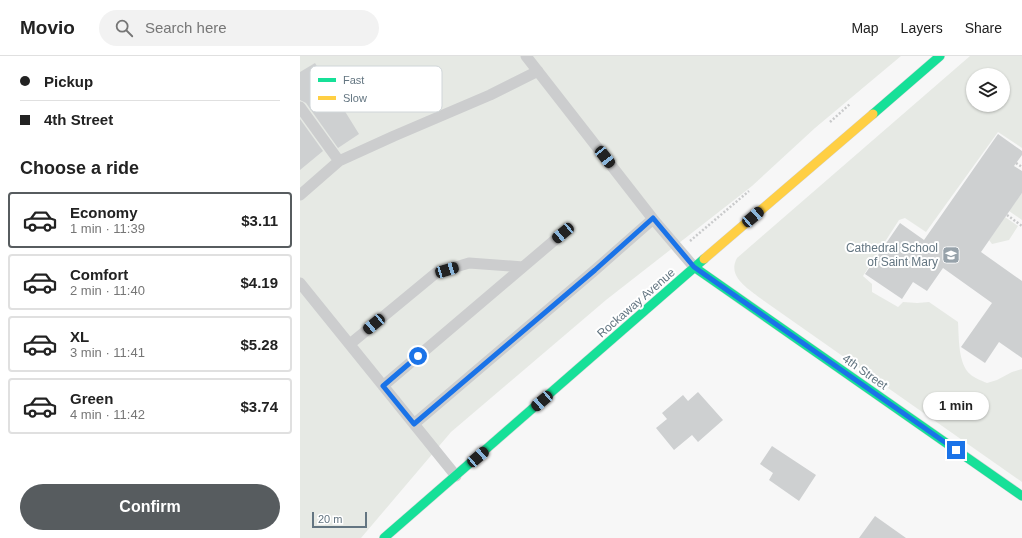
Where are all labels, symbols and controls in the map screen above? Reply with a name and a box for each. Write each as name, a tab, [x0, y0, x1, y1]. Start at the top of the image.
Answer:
search box	[99, 10, 379, 46]
text: Movio	[20, 17, 75, 38]
icon: search	[113, 17, 135, 39]
text: Search here	[145, 19, 227, 36]
text: Map	[851, 20, 879, 36]
text: Layers	[901, 20, 943, 36]
text: Share	[965, 20, 1002, 36]
legend	[310, 66, 442, 112]
map controls	[966, 68, 1010, 112]
button: layers	[966, 68, 1010, 112]
text: Pickup	[44, 73, 93, 90]
text: Fast	[343, 74, 364, 86]
text: Slow	[343, 92, 367, 104]
text: 4th Street	[44, 111, 113, 128]
car	[593, 144, 617, 170]
text: Choose a ride	[20, 158, 139, 178]
icon: car	[22, 202, 58, 238]
text: Economy	[70, 204, 138, 221]
car	[740, 205, 766, 229]
text: $3.11	[241, 212, 278, 229]
text: 1 min · 11:39	[70, 221, 145, 236]
car	[550, 221, 576, 245]
place label: Cathedral School of Saint Mary	[846, 241, 938, 269]
school or university icon: Cathedral School of Saint Mary	[941, 245, 961, 265]
car	[434, 261, 460, 279]
icon: car	[22, 264, 58, 300]
street label: Rockaway Avenue	[594, 265, 678, 341]
text: Comfort	[70, 266, 128, 283]
text: $4.19	[240, 274, 278, 291]
text: 2 min · 11:40	[70, 283, 145, 298]
car	[361, 312, 387, 336]
icon: car	[22, 326, 58, 362]
text: XL	[70, 328, 89, 345]
text: $5.28	[240, 336, 278, 353]
text: 3 min · 11:41	[70, 345, 145, 360]
route start	[409, 347, 427, 365]
street label: 4th Street	[840, 351, 891, 393]
icon: car	[22, 388, 58, 424]
car	[529, 389, 555, 413]
text: Green	[70, 390, 113, 407]
callout: 1 min	[923, 392, 989, 420]
text: $3.74	[240, 398, 278, 415]
text: 1 min	[939, 398, 973, 413]
text: 4 min · 11:42	[70, 407, 145, 422]
route end	[947, 441, 965, 459]
car	[465, 445, 491, 469]
button: Confirm	[20, 484, 280, 530]
scale bar	[312, 510, 367, 529]
text: 20 m	[318, 513, 342, 525]

